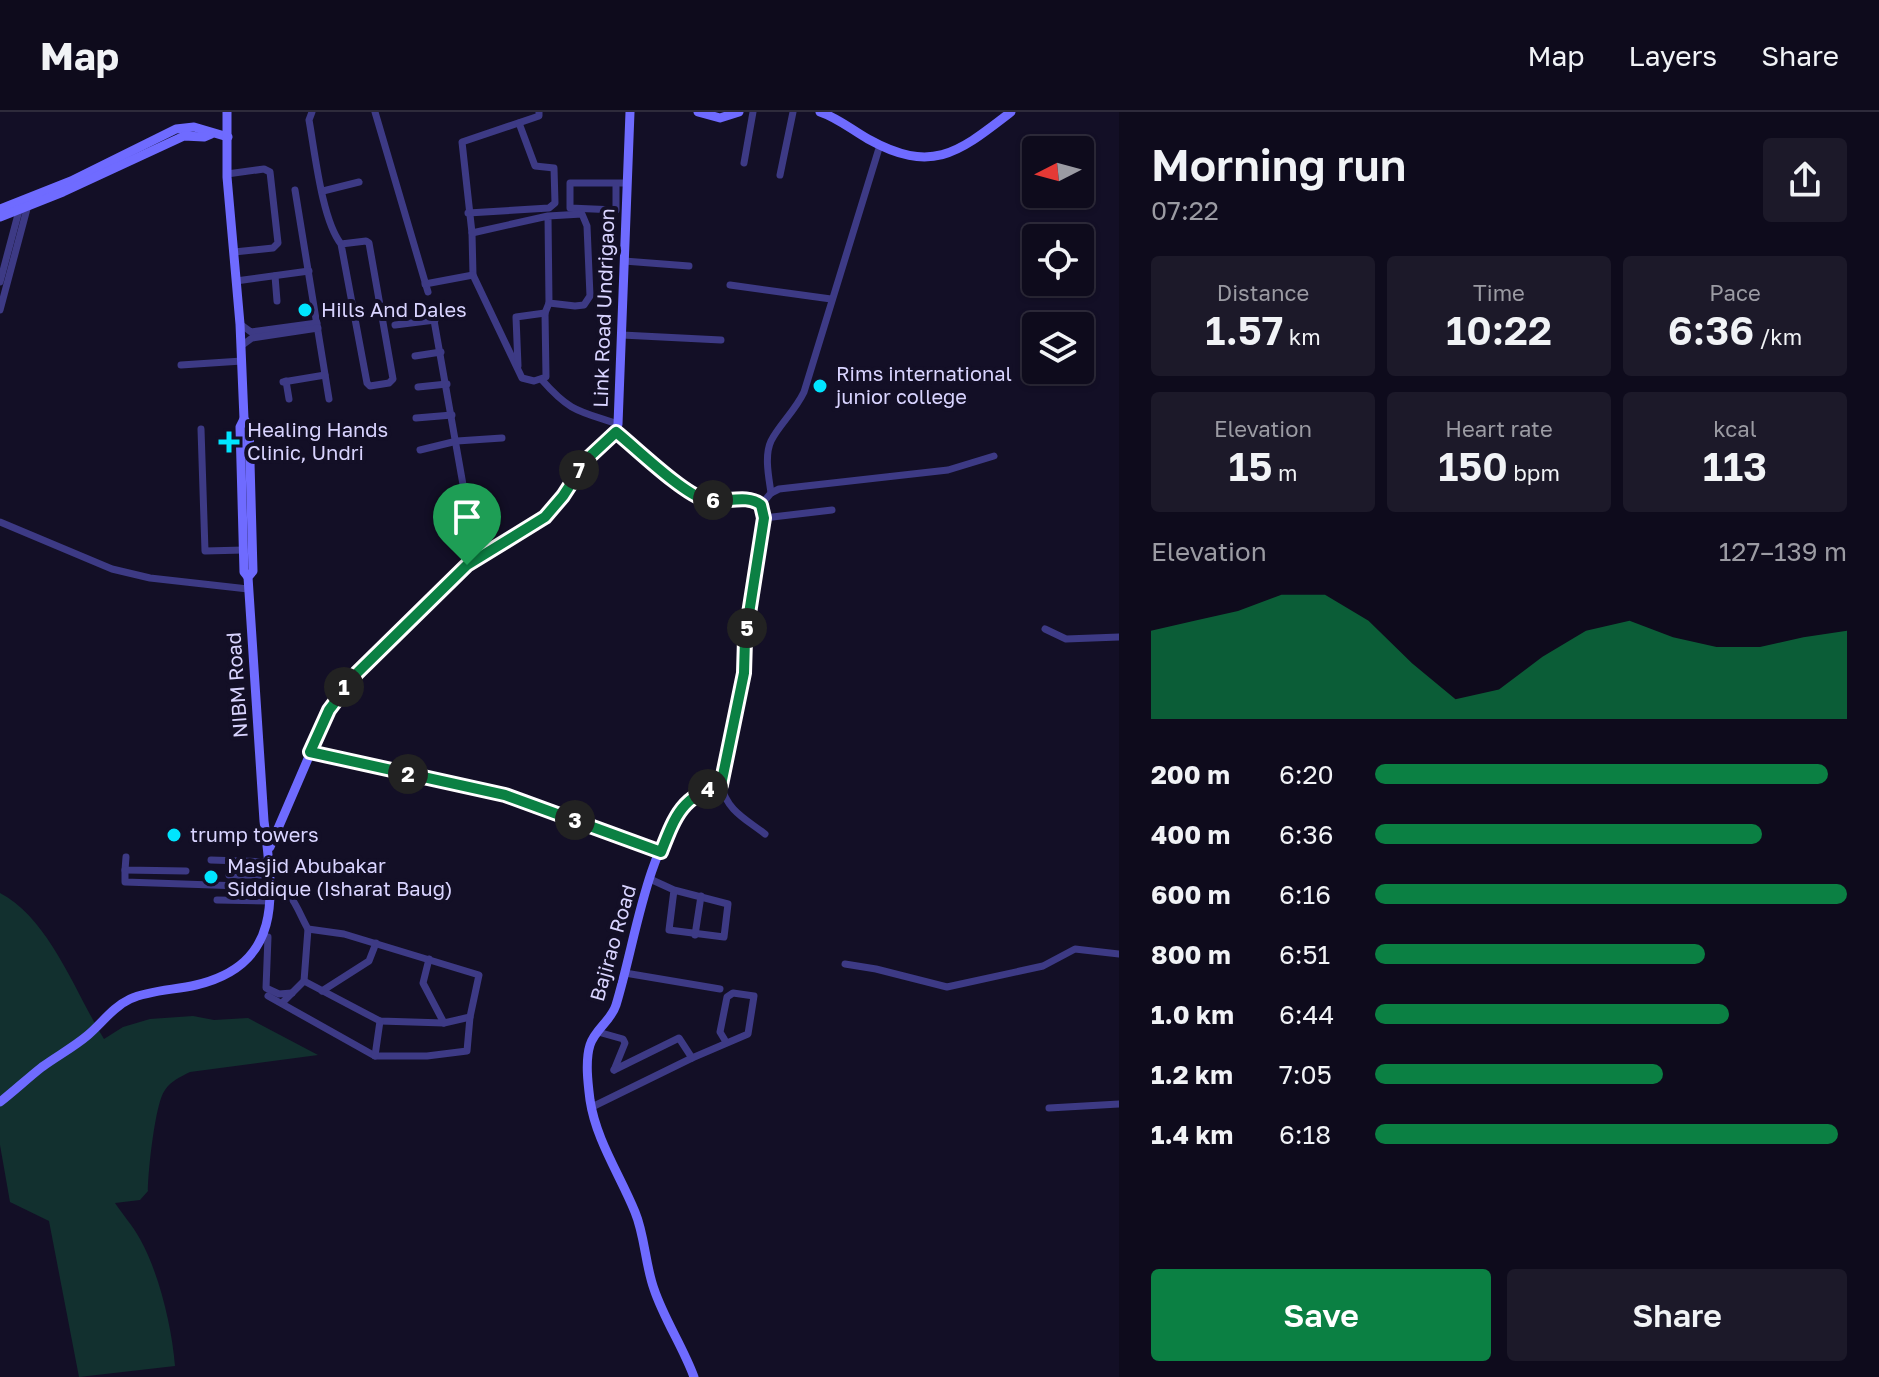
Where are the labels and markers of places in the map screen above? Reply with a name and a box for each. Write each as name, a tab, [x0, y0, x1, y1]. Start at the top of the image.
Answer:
place label: Hills And Dales	[321, 297, 467, 321]
marker: Hills And Dales	[296, 301, 314, 319]
place label: Rims international junior college	[835, 361, 1012, 408]
marker: Rims international junior college	[811, 377, 829, 395]
place label: Healing Hands Clinic, Undri	[247, 417, 388, 464]
marker: Healing Hands Clinic, Undri	[218, 431, 240, 453]
pin: 7	[559, 450, 599, 490]
pin: 6	[693, 480, 733, 520]
pin	[433, 483, 501, 565]
pin: 5	[727, 608, 767, 648]
pin: 1	[324, 667, 364, 707]
pin: 2	[388, 754, 428, 794]
pin: 4	[688, 769, 728, 809]
pin: 3	[555, 800, 595, 840]
place label: trump towers	[190, 822, 319, 846]
marker: trump towers	[165, 826, 183, 844]
place label: Masjid Abubakar Siddique (Isharat Baug)	[227, 853, 453, 900]
marker: Masjid Abubakar Siddique (Isharat Baug)	[202, 868, 220, 886]

